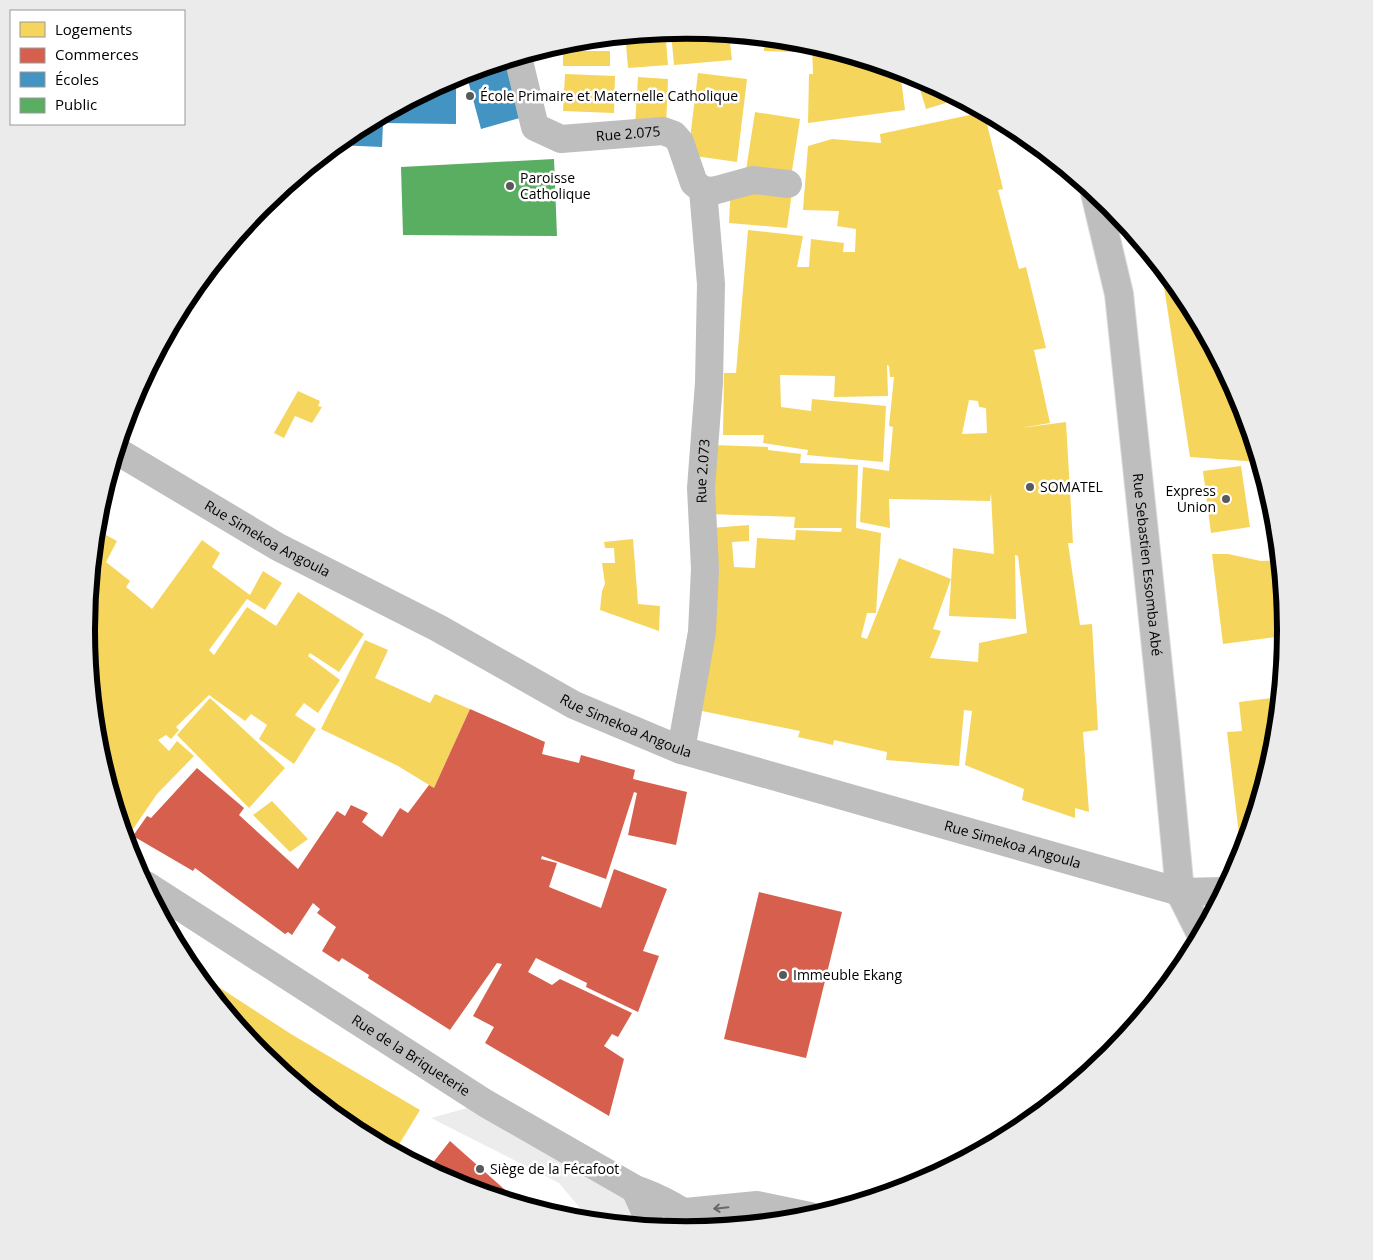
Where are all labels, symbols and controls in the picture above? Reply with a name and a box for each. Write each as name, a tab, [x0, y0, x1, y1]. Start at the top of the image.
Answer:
legend	[10, 10, 185, 125]
text: Logements	[55, 19, 132, 39]
text: Commerces	[55, 44, 139, 64]
text: Écoles	[55, 69, 99, 89]
place label: École Primaire et Maternelle Catholique	[480, 86, 738, 105]
marker: École Primaire et Maternelle Catholique	[464, 90, 476, 102]
text: Public	[55, 94, 97, 114]
street label: Rue 2.075	[595, 121, 661, 145]
place label: Paroisse Catholique	[520, 168, 591, 203]
marker: Paroisse Catholique	[504, 180, 516, 192]
street label: Rue 2.073	[691, 438, 714, 504]
street label: Rue Sebastien Essomba Abé	[1129, 472, 1167, 657]
place label: SOMATEL	[1040, 477, 1103, 496]
marker: SOMATEL	[1024, 481, 1036, 493]
place label: Express Union	[1165, 481, 1216, 516]
marker: Express Union	[1220, 493, 1232, 505]
street label: Rue Simekoa Angoula	[201, 495, 334, 581]
street label: Rue Simekoa Angoula	[557, 689, 694, 762]
street label: Rue Simekoa Angoula	[942, 815, 1083, 872]
place label: Immeuble Ekang	[793, 965, 902, 984]
marker: Immeuble Ekang	[777, 969, 789, 981]
street label: Rue de la Briqueterie	[348, 1010, 474, 1100]
place label: Siège de la Fécafoot	[490, 1159, 619, 1178]
marker: Siège de la Fécafoot	[474, 1163, 486, 1175]
one-way arrow	[713, 1204, 729, 1213]

